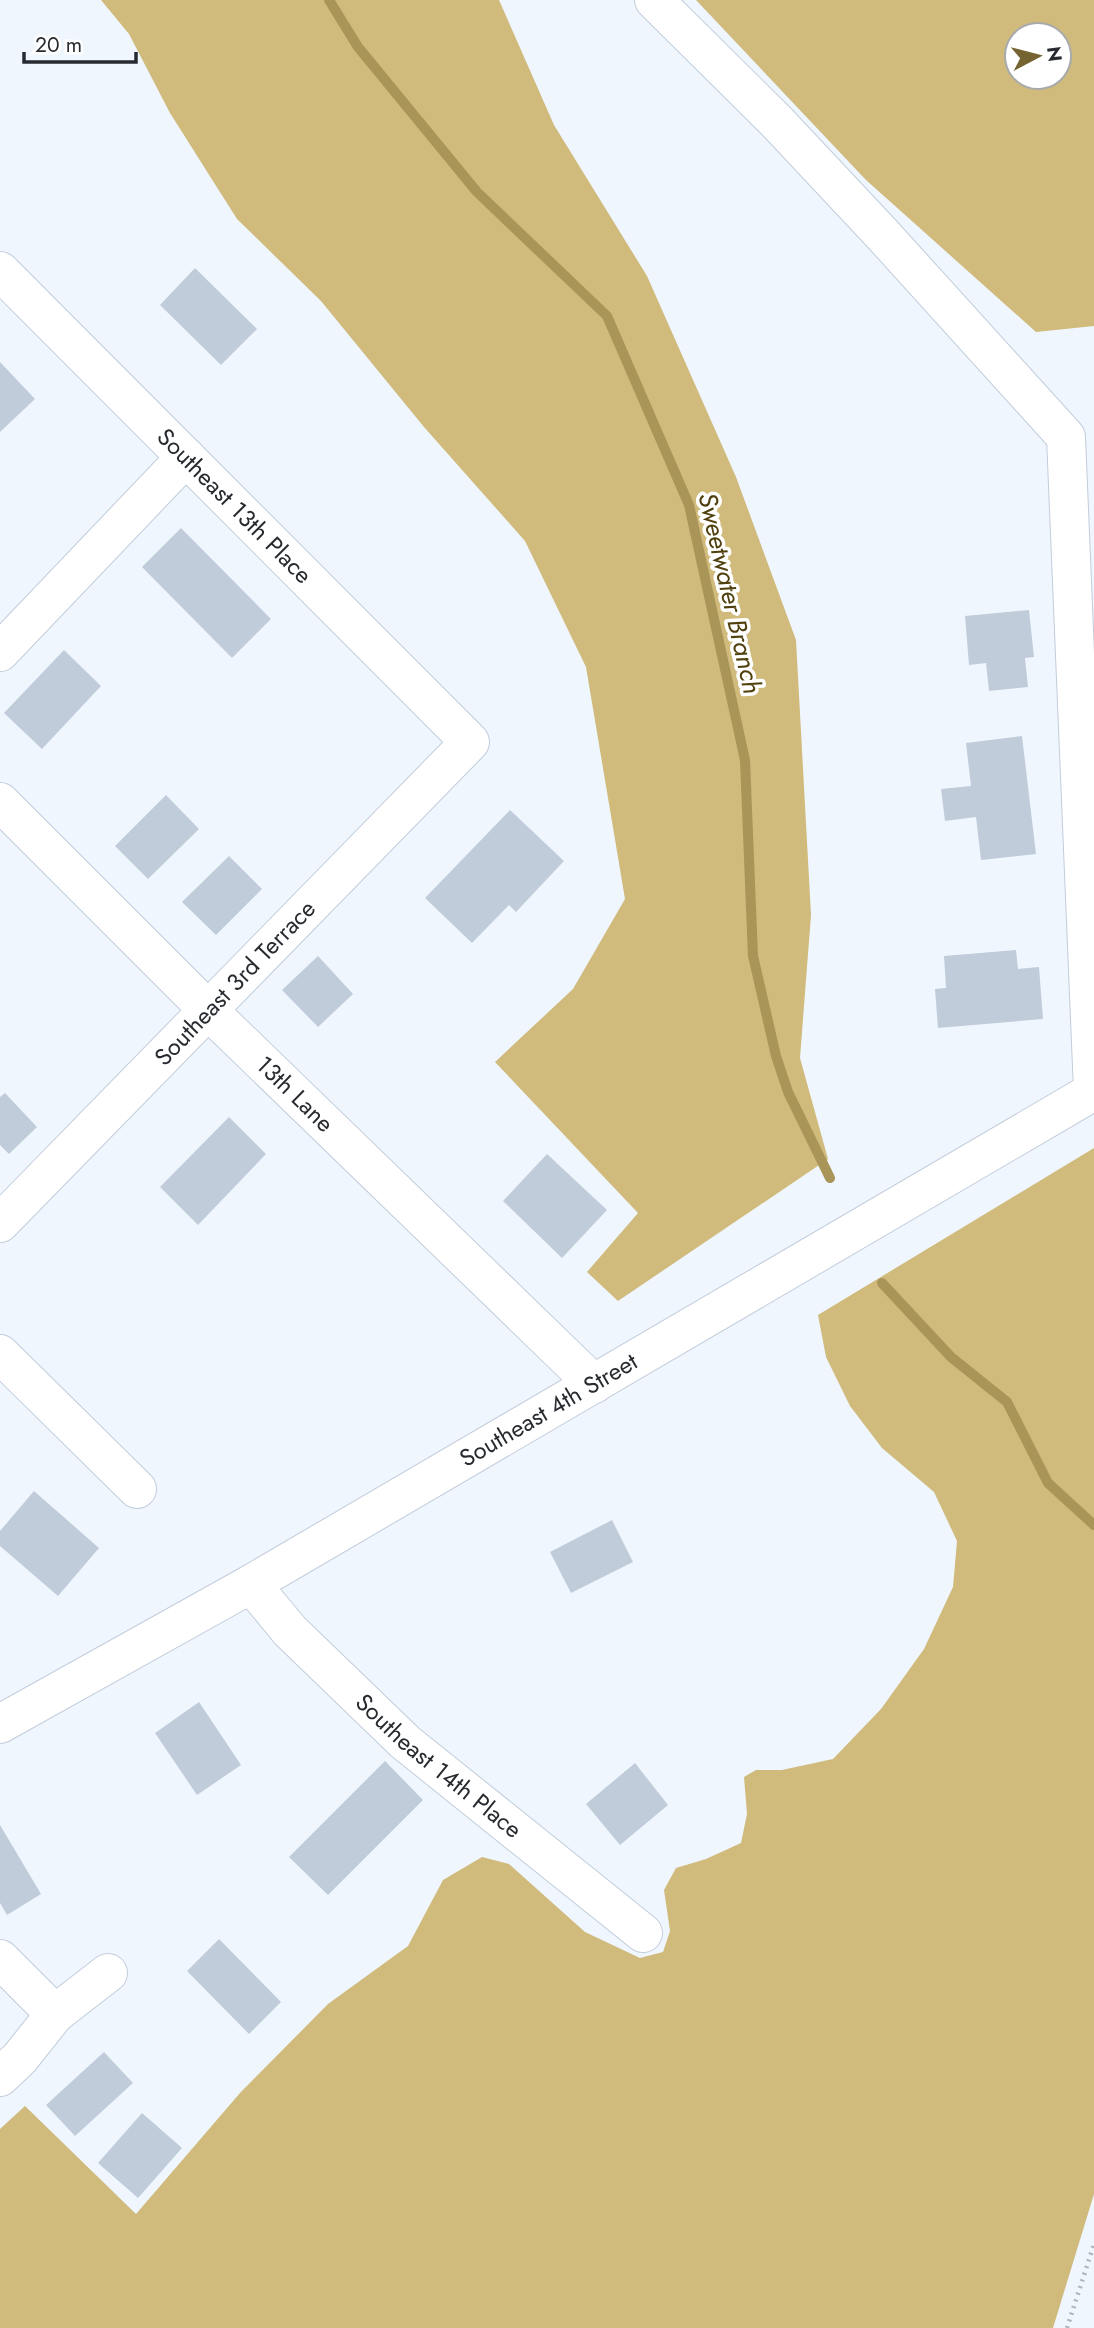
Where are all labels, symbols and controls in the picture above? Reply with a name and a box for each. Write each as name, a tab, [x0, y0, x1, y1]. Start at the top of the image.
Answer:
scale bar	[24, 21, 136, 65]
north arrow	[1003, 21, 1073, 91]
text: 20 m	[35, 30, 82, 60]
text: N	[1040, 45, 1069, 63]
street label: Southeast 13th Place	[149, 420, 321, 591]
water label: Sweetwater Branch	[688, 489, 772, 697]
street label: Southeast 3rd Terrace	[146, 892, 323, 1074]
street label: 13th Lane	[248, 1047, 342, 1140]
street label: Southeast 4th Street	[453, 1344, 644, 1475]
street label: Southeast 14th Place	[348, 1685, 530, 1846]

